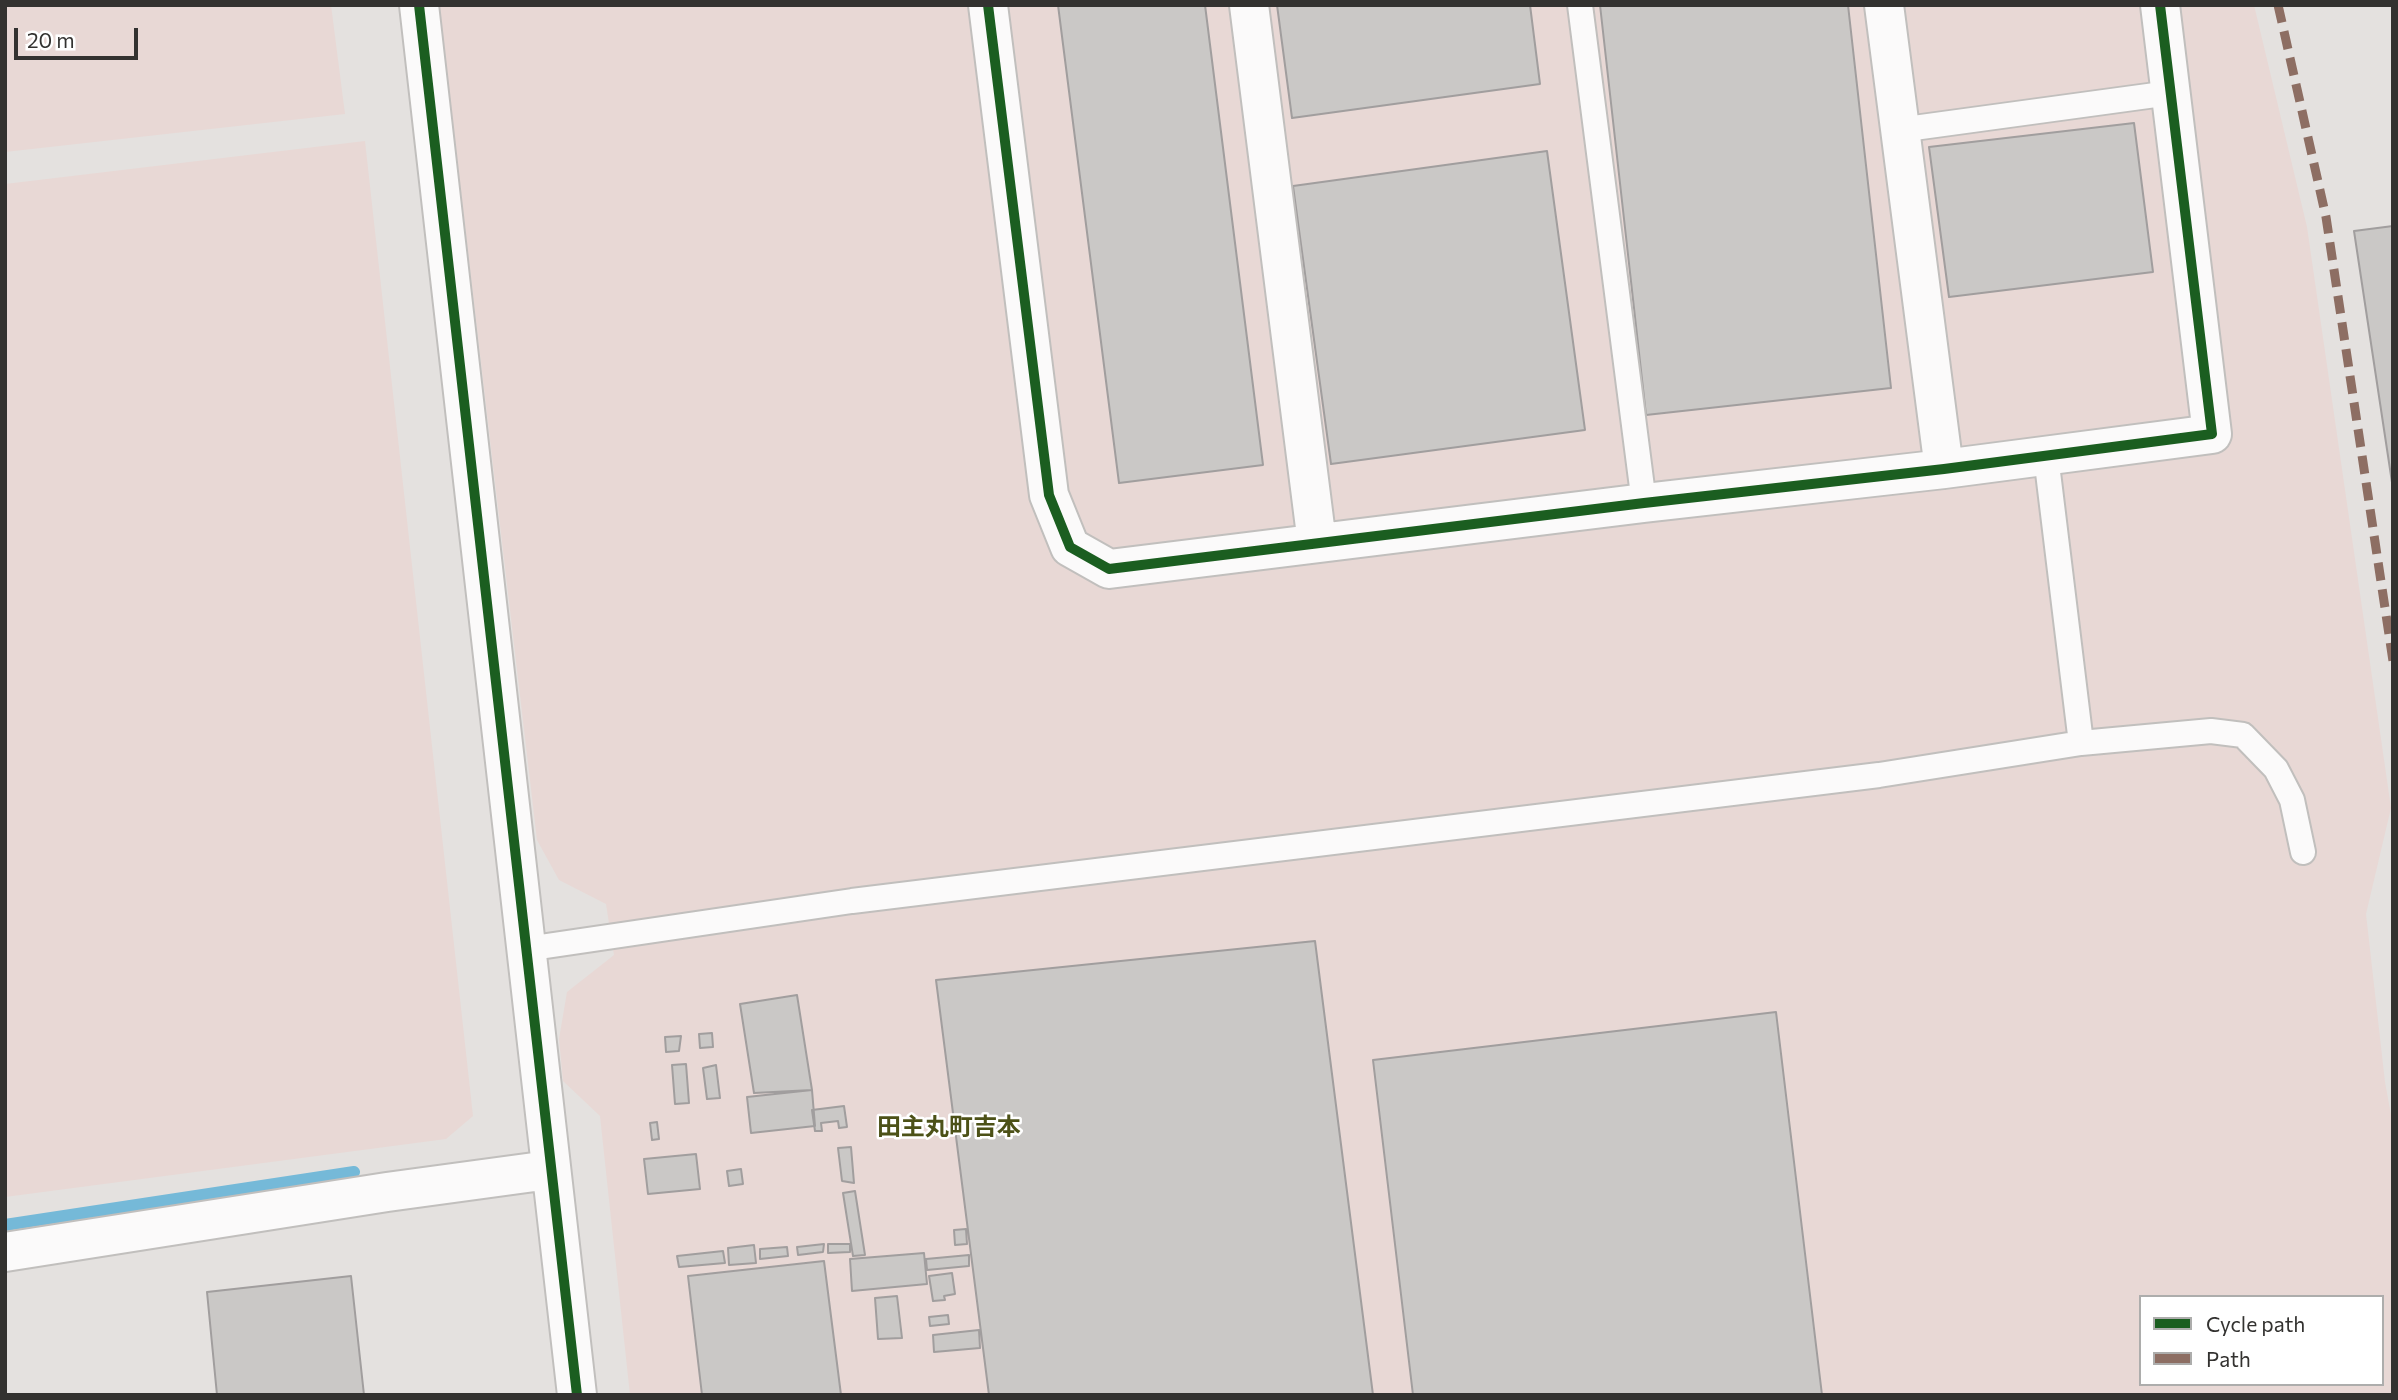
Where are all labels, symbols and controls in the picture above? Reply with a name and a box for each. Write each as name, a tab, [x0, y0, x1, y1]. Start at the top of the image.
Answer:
scale bar	[18, 14, 142, 58]
text: 20 m	[27, 27, 75, 52]
district label: 田主丸町吉本	[877, 1113, 1021, 1141]
legend	[2139, 1295, 2384, 1386]
text: Cycle path	[2206, 1311, 2305, 1336]
text: Path	[2206, 1346, 2251, 1371]

